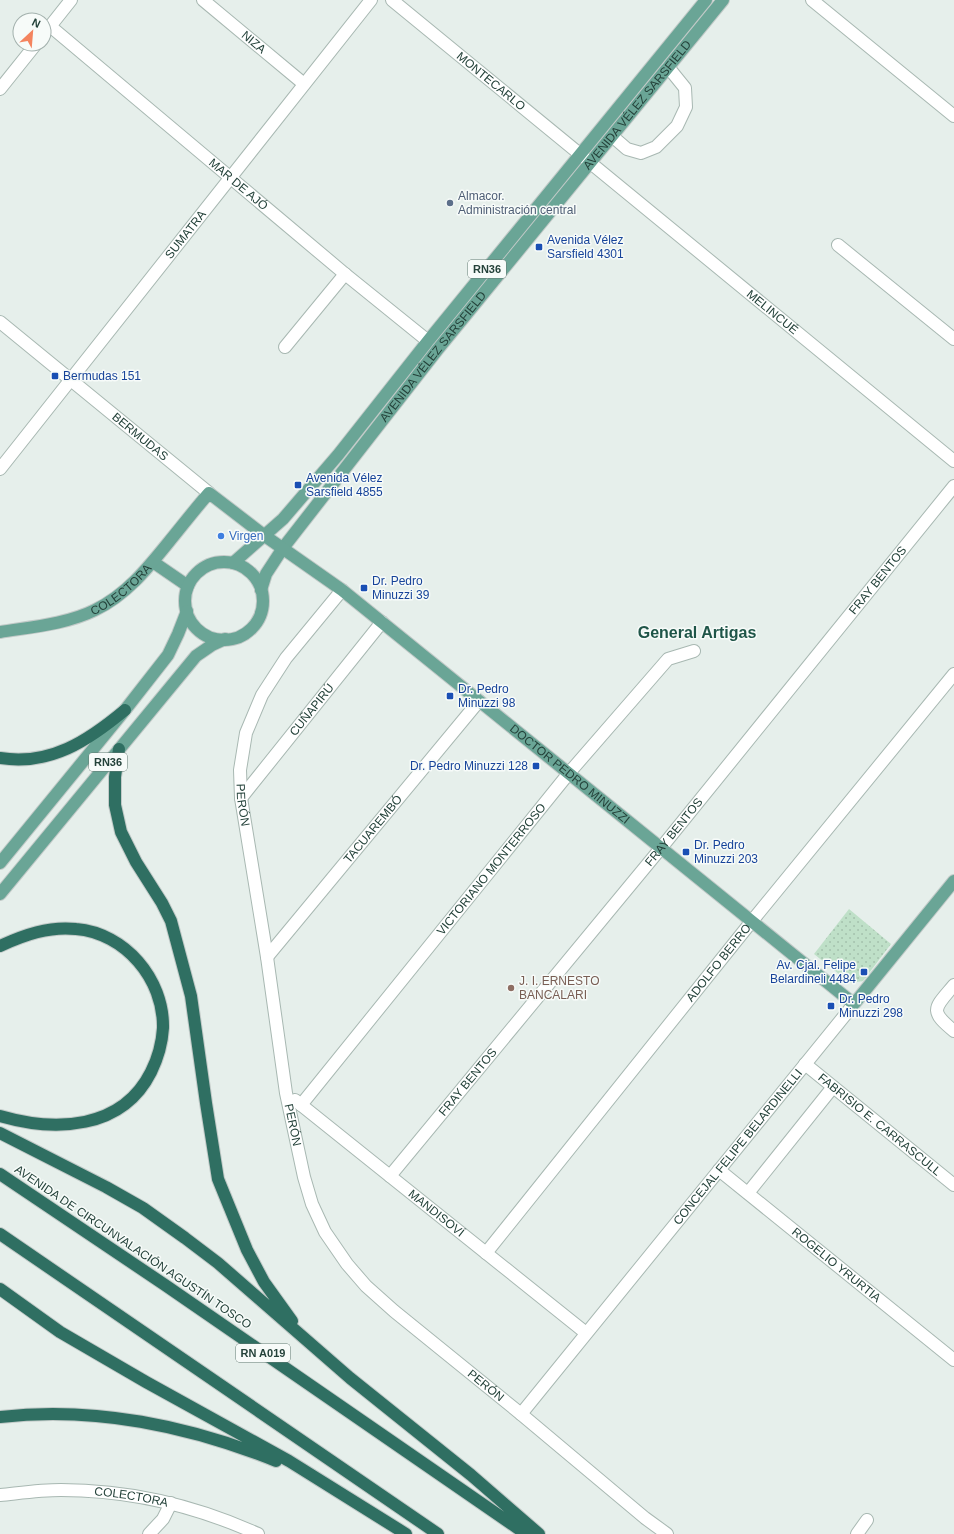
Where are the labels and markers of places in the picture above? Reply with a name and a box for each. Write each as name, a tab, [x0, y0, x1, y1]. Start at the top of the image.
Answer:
place label: Almacor. Administración central	[458, 189, 576, 217]
marker: Almacor. Administración central	[445, 198, 455, 208]
place label: Avenida Vélez Sarsfield 4301	[547, 233, 624, 261]
marker: Avenida Vélez Sarsfield 4301	[534, 242, 544, 252]
place label: Bermudas 151	[63, 369, 141, 383]
marker: Bermudas 151	[50, 371, 60, 381]
place label: Avenida Vélez Sarsfield 4855	[306, 471, 383, 499]
marker: Avenida Vélez Sarsfield 4855	[293, 480, 303, 490]
place label: Virgen	[229, 529, 263, 543]
marker: Virgen	[216, 531, 226, 541]
place label: Dr. Pedro Minuzzi 39	[372, 574, 430, 602]
marker: Dr. Pedro Minuzzi 39	[359, 583, 369, 593]
place label: Dr. Pedro Minuzzi 98	[458, 682, 516, 710]
marker: Dr. Pedro Minuzzi 98	[445, 691, 455, 701]
place label: Dr. Pedro Minuzzi 128	[410, 759, 528, 773]
marker: Dr. Pedro Minuzzi 128	[531, 761, 541, 771]
place label: Dr. Pedro Minuzzi 203	[694, 838, 758, 866]
marker: Dr. Pedro Minuzzi 203	[681, 847, 691, 857]
place label: Av. Cjal. Felipe Belardineli 4484	[770, 958, 856, 986]
marker: Av. Cjal. Felipe Belardineli 4484	[859, 967, 869, 977]
place label: J. I. ERNESTO BANCALARI	[519, 974, 599, 1002]
marker: J. I. ERNESTO BANCALARI	[506, 983, 516, 993]
place label: Dr. Pedro Minuzzi 298	[839, 992, 903, 1020]
marker: Dr. Pedro Minuzzi 298	[826, 1001, 836, 1011]

